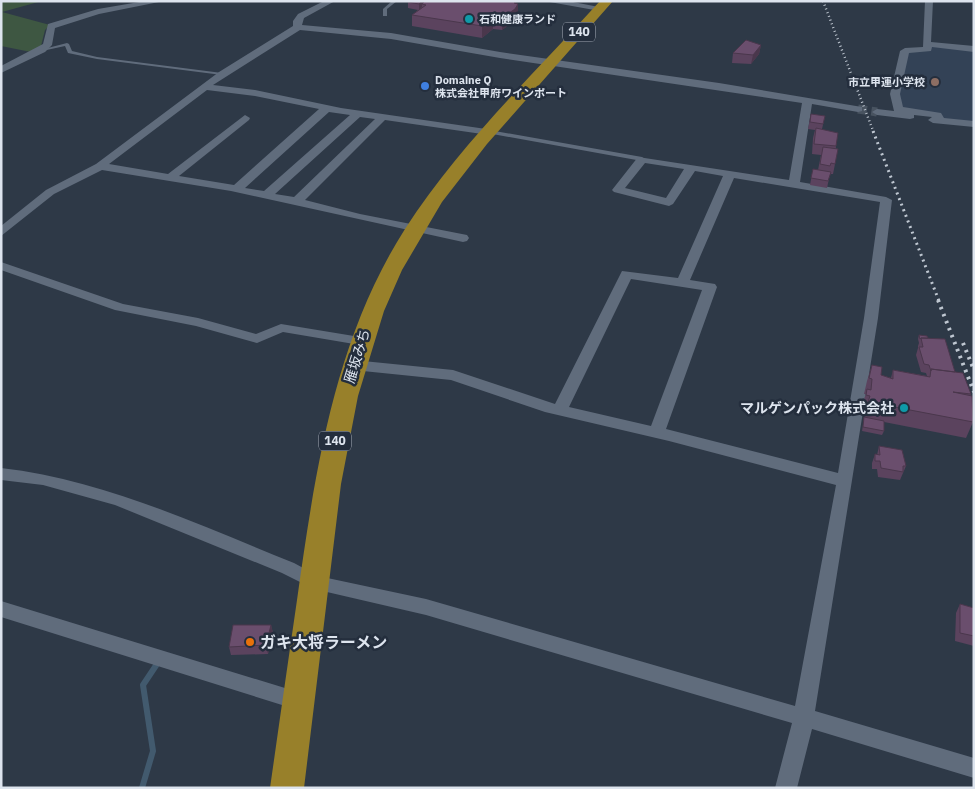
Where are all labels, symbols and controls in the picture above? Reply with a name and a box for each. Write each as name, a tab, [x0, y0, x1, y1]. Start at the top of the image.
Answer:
place label: 石和健康ランド	[479, 12, 556, 26]
marker: 石和健康ランド	[463, 13, 475, 25]
road number: 140	[563, 22, 595, 42]
place label: Domaine Q 株式会社甲府ワインポート	[435, 73, 567, 100]
place label: 市立甲運小学校	[848, 75, 925, 89]
marker: 市立甲運小学校	[929, 76, 941, 88]
marker: Domaine Q 株式会社甲府ワインポート	[419, 80, 431, 92]
street label: 雁坂みち	[340, 327, 374, 385]
place label: マルゲンパック株式会社	[740, 399, 894, 417]
marker: マルゲンパック株式会社	[898, 402, 910, 414]
road number: 140	[319, 432, 351, 451]
place label: ガキ大将ラーメン	[260, 632, 387, 652]
marker: ガキ大将ラーメン	[244, 636, 256, 648]

